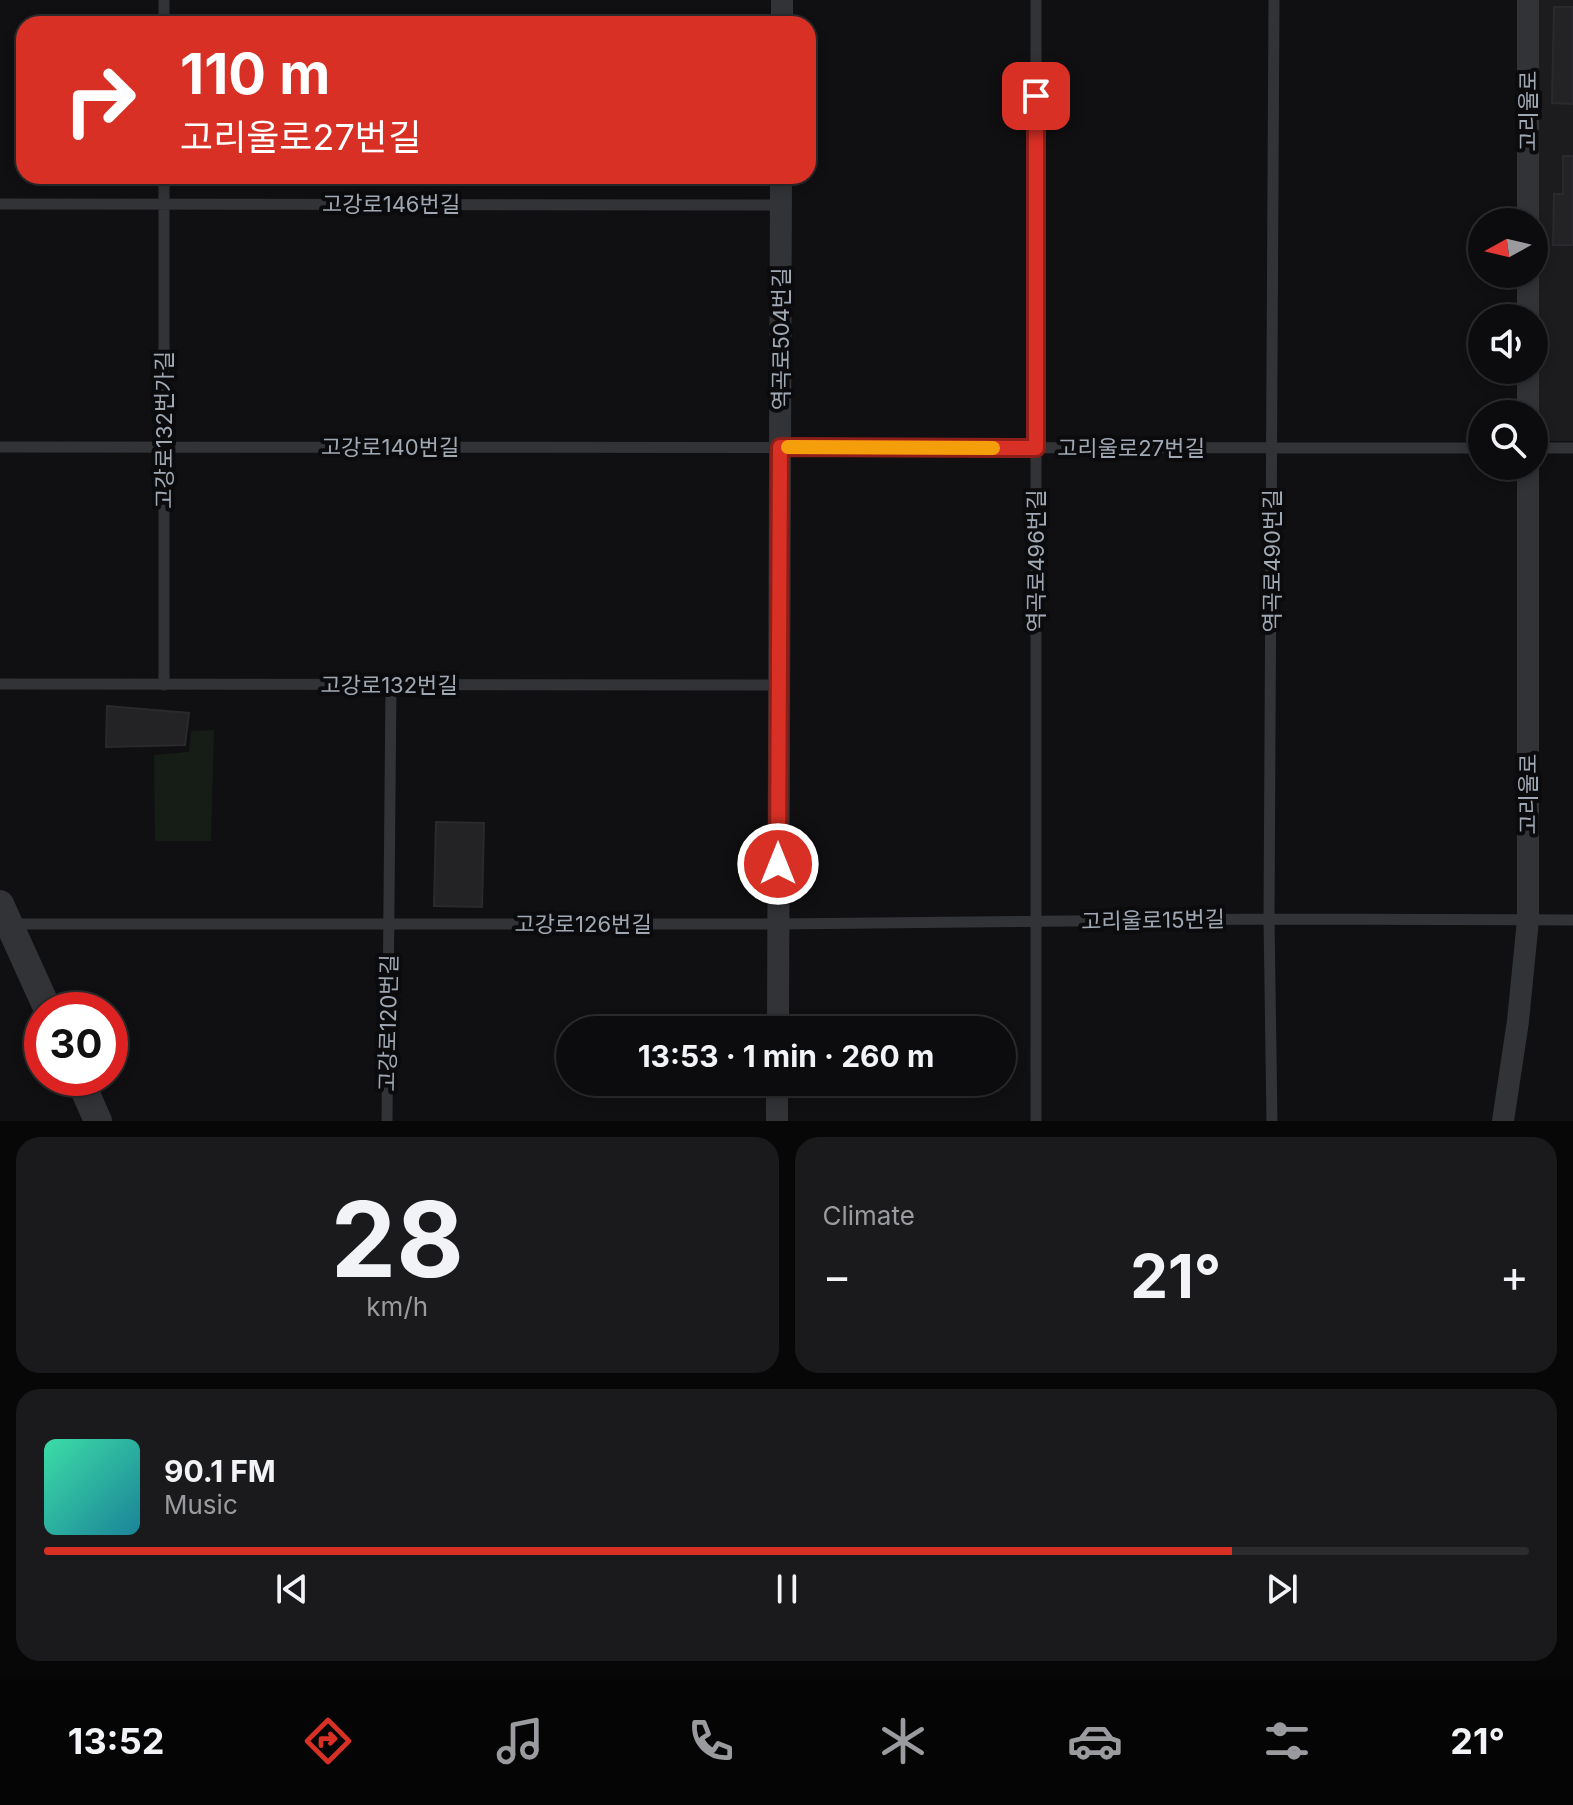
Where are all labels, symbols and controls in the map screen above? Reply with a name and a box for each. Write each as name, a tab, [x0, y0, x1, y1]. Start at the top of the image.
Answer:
text: 110 m	[180, 40, 330, 108]
icon: right	[48, 48, 152, 152]
pin	[1002, 62, 1070, 130]
street label: 고리울로	[1515, 71, 1541, 151]
icon: arrive	[1014, 74, 1058, 118]
text: 고리울로27번길	[180, 115, 421, 159]
street label: 고강로146번길	[322, 191, 460, 217]
north arrow	[1468, 208, 1548, 288]
map controls	[1468, 208, 1548, 480]
street label: 역곡로504번길	[768, 268, 794, 410]
button: sound	[1468, 304, 1548, 384]
street label: 고강로132번가길	[151, 351, 177, 509]
button: search	[1468, 400, 1548, 480]
street label: 고강로140번길	[321, 434, 459, 460]
street label: 고리울로27번길	[1057, 435, 1205, 461]
street label: 역곡로496번길	[1023, 490, 1049, 632]
street label: 역곡로490번길	[1259, 490, 1285, 632]
street label: 고강로132번길	[320, 672, 458, 698]
street label: 고리울로	[1515, 754, 1541, 834]
position arrow	[736, 822, 820, 906]
street label: 고리울로15번길	[1081, 906, 1225, 934]
street label: 고강로126번길	[514, 911, 652, 937]
street label: 고강로120번길	[374, 954, 402, 1092]
speed limit sign: 30	[24, 992, 128, 1096]
text: 13:53 · 1 min · 260 m	[638, 1038, 934, 1074]
text: 28	[331, 1176, 464, 1302]
text: Climate	[823, 1200, 915, 1231]
text: 21°	[1130, 1240, 1221, 1312]
text: −	[823, 1249, 852, 1303]
text: +	[1500, 1249, 1529, 1303]
text: km/h	[366, 1291, 428, 1322]
text: 90.1 FM	[164, 1453, 276, 1489]
text: Music	[164, 1489, 238, 1520]
icon: previous	[270, 1567, 314, 1611]
icon: pause	[765, 1567, 809, 1611]
icon: next	[1260, 1567, 1304, 1611]
icon: directions	[300, 1713, 356, 1769]
icon: music	[492, 1713, 548, 1769]
icon: phone	[683, 1713, 739, 1769]
icon: climate	[875, 1713, 931, 1769]
icon: car	[1067, 1713, 1123, 1769]
icon: filters	[1259, 1713, 1315, 1769]
text: 13:52	[68, 1719, 164, 1763]
text: 21°	[1450, 1719, 1505, 1763]

